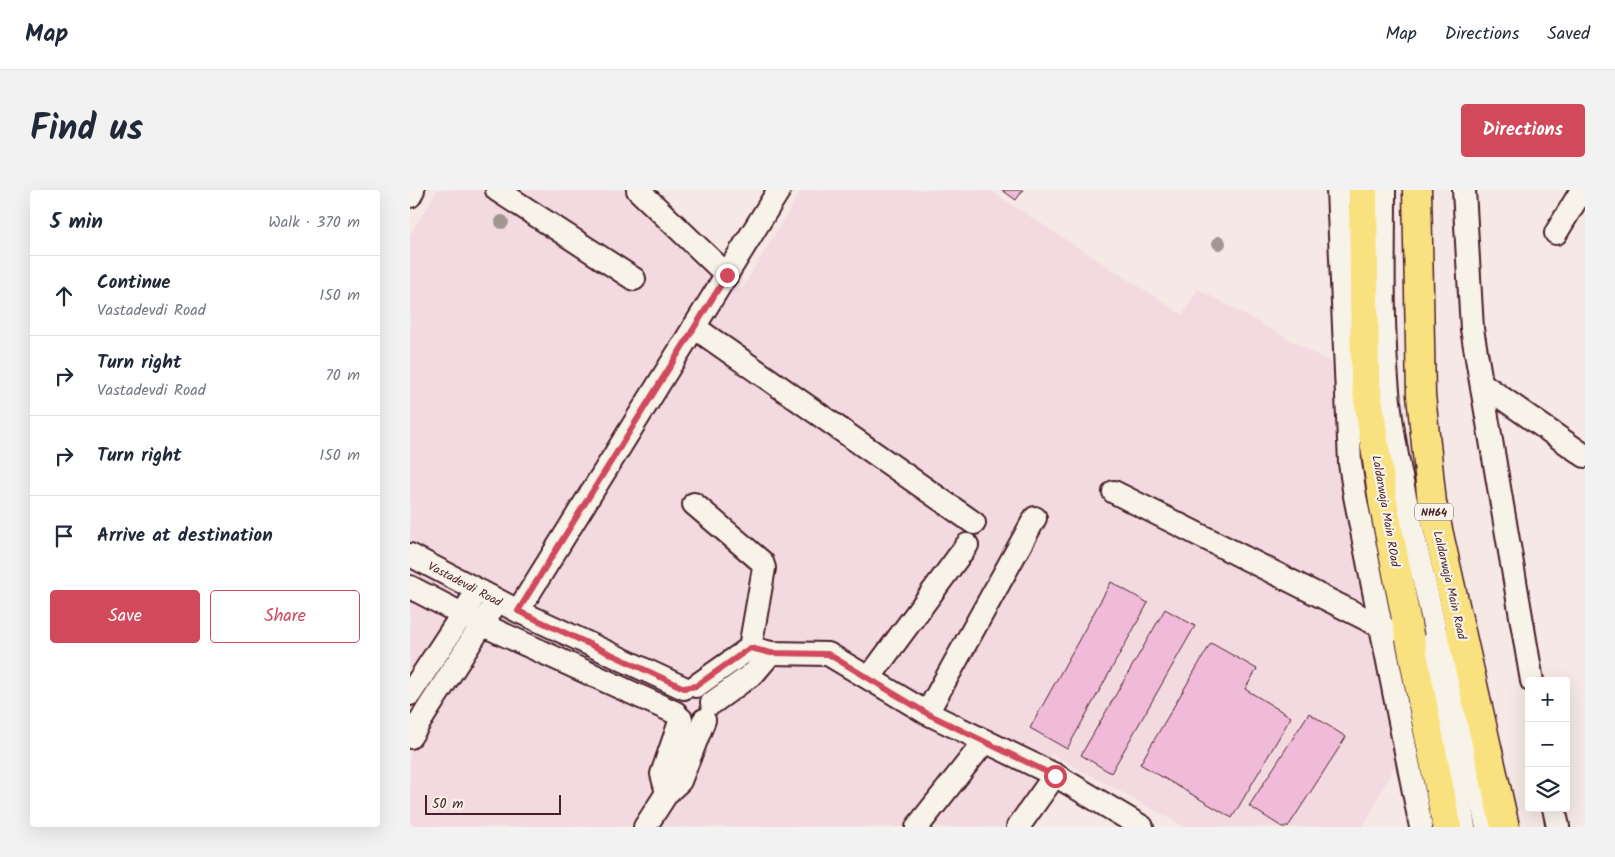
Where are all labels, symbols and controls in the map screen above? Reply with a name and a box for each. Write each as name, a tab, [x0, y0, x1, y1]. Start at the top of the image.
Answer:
text: Map	[25, 15, 68, 54]
text: Map	[1385, 20, 1417, 49]
text: Directions	[1445, 20, 1519, 49]
text: Saved	[1547, 20, 1590, 49]
text: Find us	[30, 102, 143, 158]
button: Directions	[1461, 104, 1585, 157]
text: 5 min	[50, 206, 103, 239]
text: Walk · 370 m	[268, 210, 360, 235]
route end	[716, 264, 739, 287]
text: Continue	[97, 268, 170, 298]
icon: ahead	[50, 282, 78, 310]
text: 150 m	[319, 283, 360, 308]
text: Vastadevdi Road	[97, 298, 206, 323]
text: Turn right	[97, 348, 182, 378]
icon: right	[50, 362, 78, 390]
text: 70 m	[325, 363, 360, 388]
text: Vastadevdi Road	[97, 378, 206, 403]
text: Turn right	[97, 441, 182, 471]
icon: right	[50, 442, 78, 470]
text: 150 m	[319, 443, 360, 468]
street label: Laldarwaja Main ROad	[1366, 454, 1405, 569]
road number: NH64	[1415, 504, 1453, 521]
text: Arrive at destination	[97, 521, 273, 551]
icon: arrive	[50, 522, 78, 550]
street label: Laldarwaja Main Road	[1428, 529, 1471, 642]
street label: Vastadevdi Road	[424, 557, 506, 612]
button: Save	[50, 590, 200, 643]
button: Share	[210, 590, 360, 643]
map controls	[1525, 677, 1570, 812]
button: +	[1525, 677, 1570, 722]
button: −	[1525, 722, 1570, 767]
route start	[1044, 765, 1067, 788]
button: layers	[1525, 767, 1570, 812]
scale bar	[425, 792, 561, 815]
text: 50 m	[432, 793, 463, 815]

